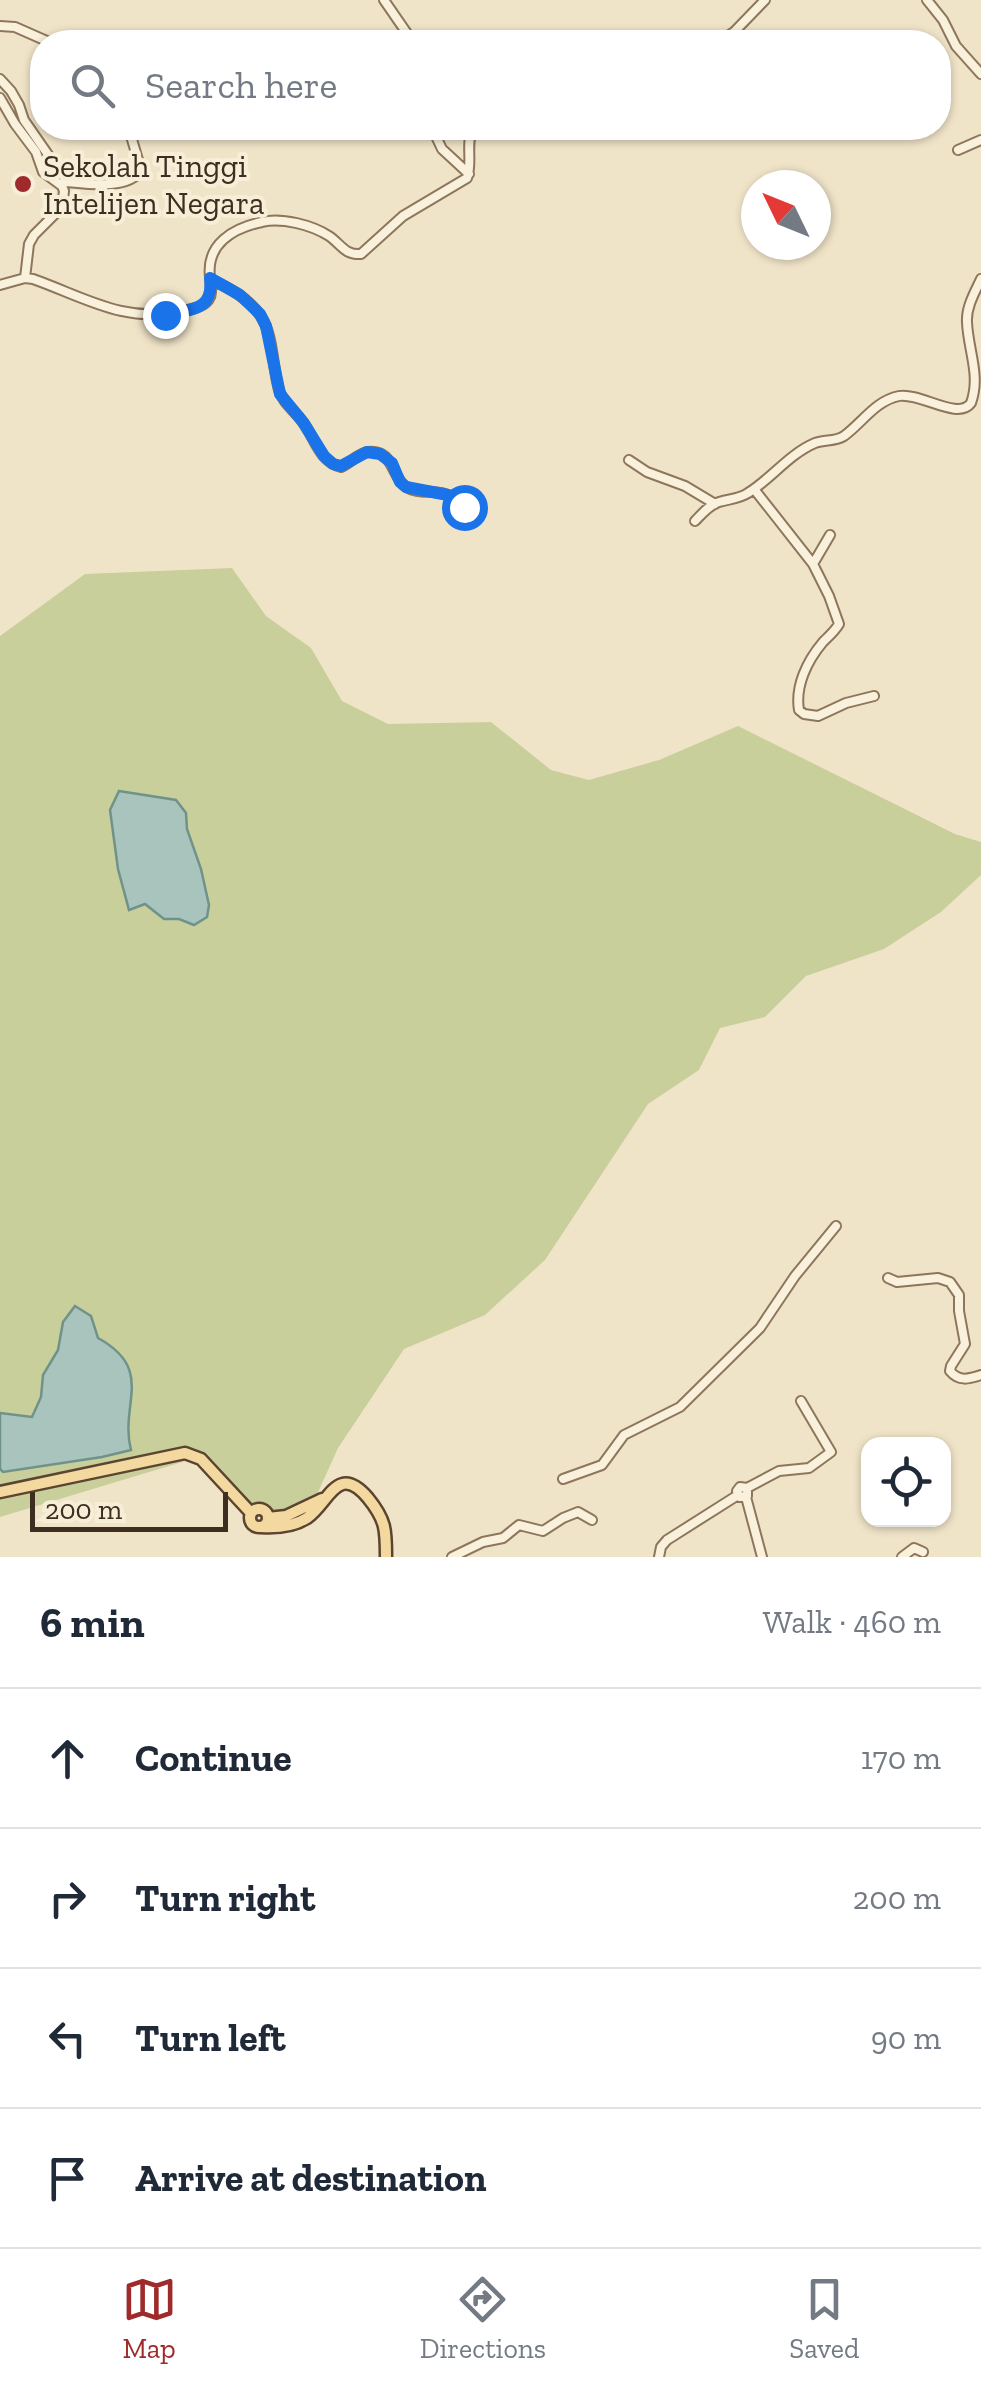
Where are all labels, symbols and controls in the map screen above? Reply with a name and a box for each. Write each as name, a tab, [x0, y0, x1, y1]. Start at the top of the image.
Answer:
search box	[30, 30, 951, 140]
icon: search	[65, 58, 120, 113]
text: Search here	[145, 62, 337, 108]
place label: Sekolah Tinggi Intelijen Negara	[43, 147, 265, 222]
north arrow	[741, 170, 831, 260]
marker: Sekolah Tinggi Intelijen Negara	[12, 173, 34, 195]
route end	[143, 293, 189, 339]
route start	[442, 485, 488, 531]
map controls	[861, 1437, 951, 1527]
button: locate	[861, 1437, 951, 1527]
scale bar	[30, 1487, 228, 1532]
text: 200 m	[45, 1493, 122, 1526]
text: 6 min	[40, 1597, 145, 1648]
text: Walk · 460 m	[763, 1603, 941, 1641]
icon: ahead	[40, 1731, 95, 1786]
text: Continue	[135, 1735, 292, 1781]
text: 170 m	[861, 1739, 941, 1777]
icon: right	[40, 1871, 95, 1926]
text: Turn right	[135, 1875, 315, 1921]
text: 200 m	[853, 1879, 941, 1917]
icon: left	[40, 2011, 95, 2066]
text: Turn left	[135, 2015, 286, 2061]
text: 90 m	[871, 2019, 941, 2057]
icon: arrive	[40, 2151, 95, 2206]
text: Arrive at destination	[135, 2155, 486, 2201]
tab: Map	[122, 2272, 177, 2365]
tab: Directions	[420, 2272, 546, 2365]
tab: Saved	[789, 2272, 859, 2365]

